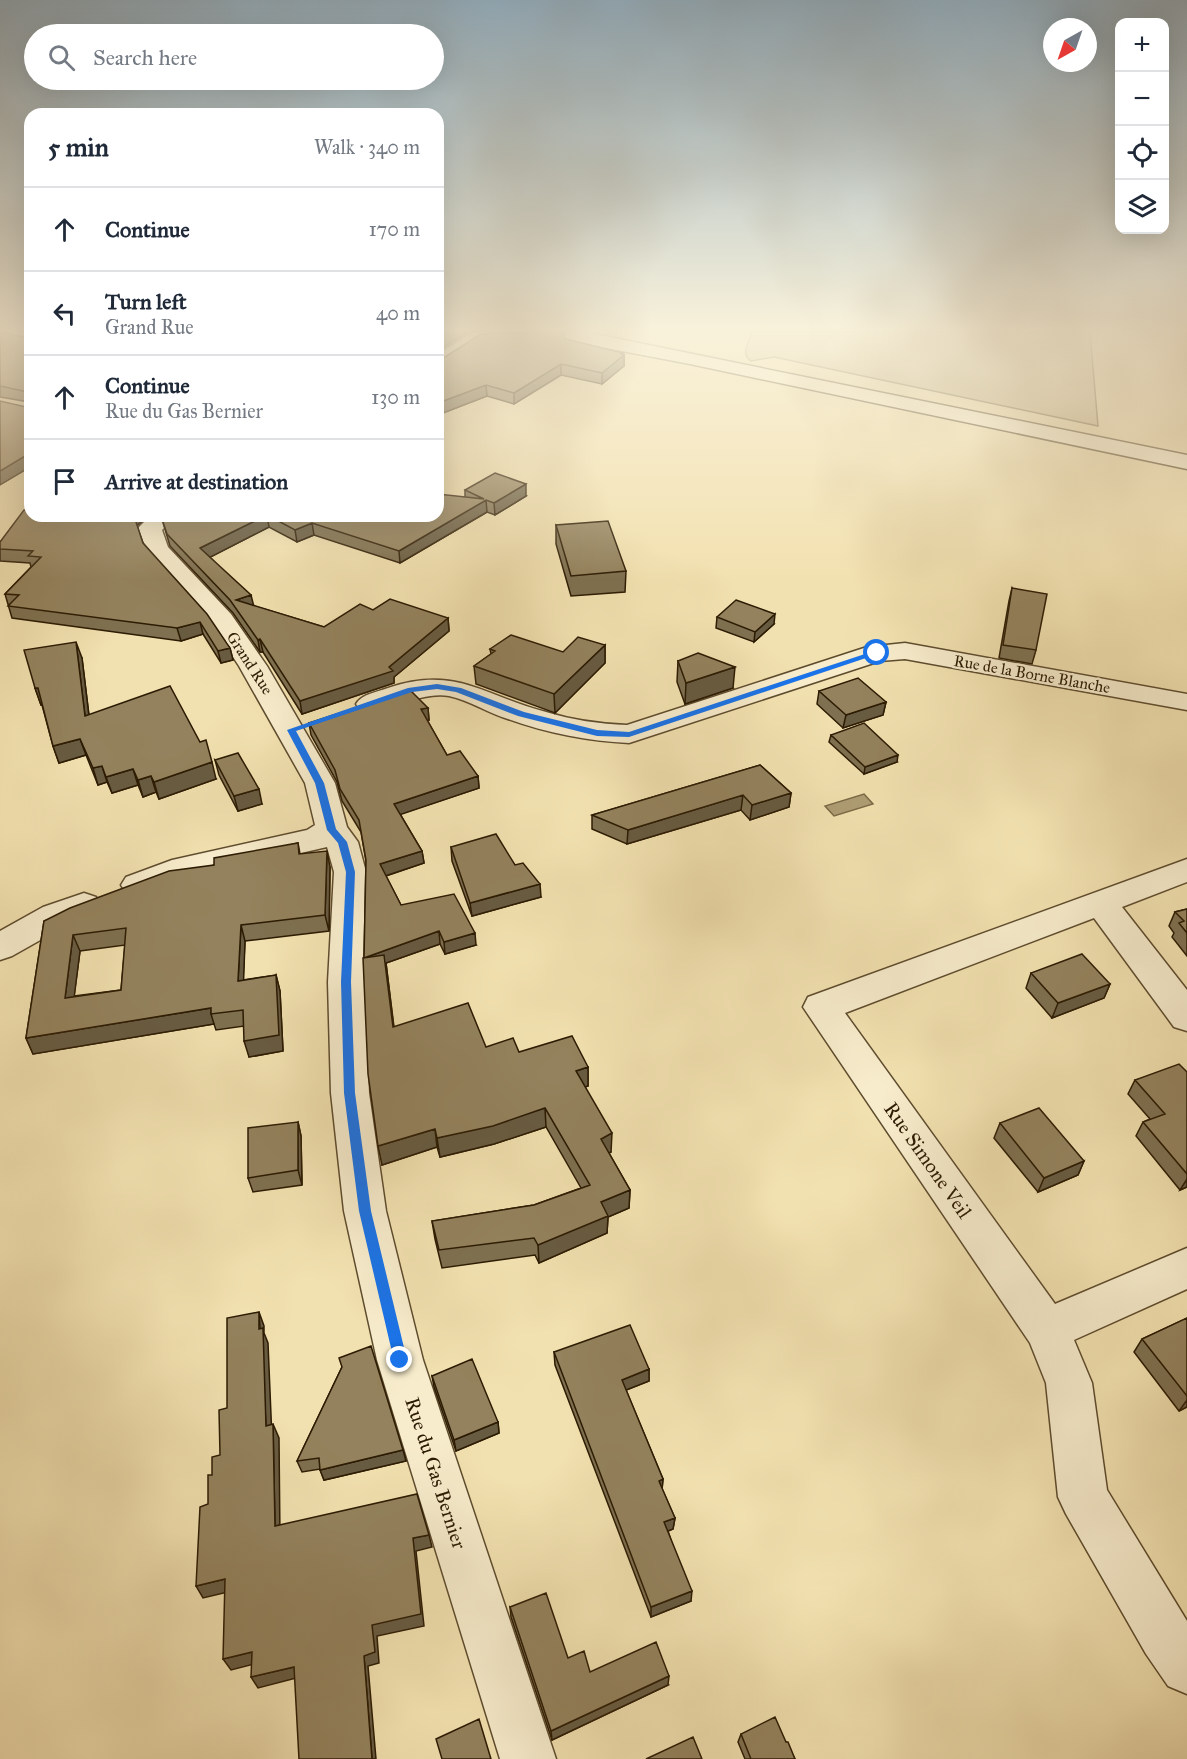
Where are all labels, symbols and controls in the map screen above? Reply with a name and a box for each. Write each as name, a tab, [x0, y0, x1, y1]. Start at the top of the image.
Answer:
north arrow	[1043, 18, 1097, 72]
map controls	[1115, 18, 1169, 234]
button: +	[1115, 18, 1169, 72]
search box	[24, 24, 444, 90]
icon: search	[45, 41, 78, 74]
text: Search here	[93, 44, 197, 71]
button: −	[1115, 72, 1169, 126]
button: locate	[1115, 126, 1169, 180]
text: 5 min	[48, 131, 109, 163]
text: Walk · 340 m	[314, 135, 420, 159]
button: layers	[1115, 180, 1169, 234]
icon: ahead	[48, 213, 81, 246]
text: Continue	[105, 216, 190, 243]
text: 170 m	[369, 217, 420, 241]
text: Turn left	[105, 288, 187, 315]
icon: left	[48, 297, 81, 330]
text: 40 m	[376, 301, 420, 325]
text: Grand Rue	[105, 315, 194, 339]
text: Continue	[105, 372, 190, 399]
icon: ahead	[48, 381, 81, 414]
text: 130 m	[371, 385, 420, 409]
text: Rue du Gas Bernier	[105, 399, 263, 423]
icon: arrive	[48, 465, 81, 498]
text: Arrive at destination	[105, 468, 288, 495]
street label: Grand Rue	[223, 628, 277, 698]
route start	[863, 639, 889, 665]
street label: Rue de la Borne Blanche	[952, 651, 1112, 697]
street label: Rue Simone Veil	[879, 1097, 977, 1223]
route end	[386, 1346, 412, 1372]
street label: Rue du Gas Bernier	[400, 1394, 472, 1552]

